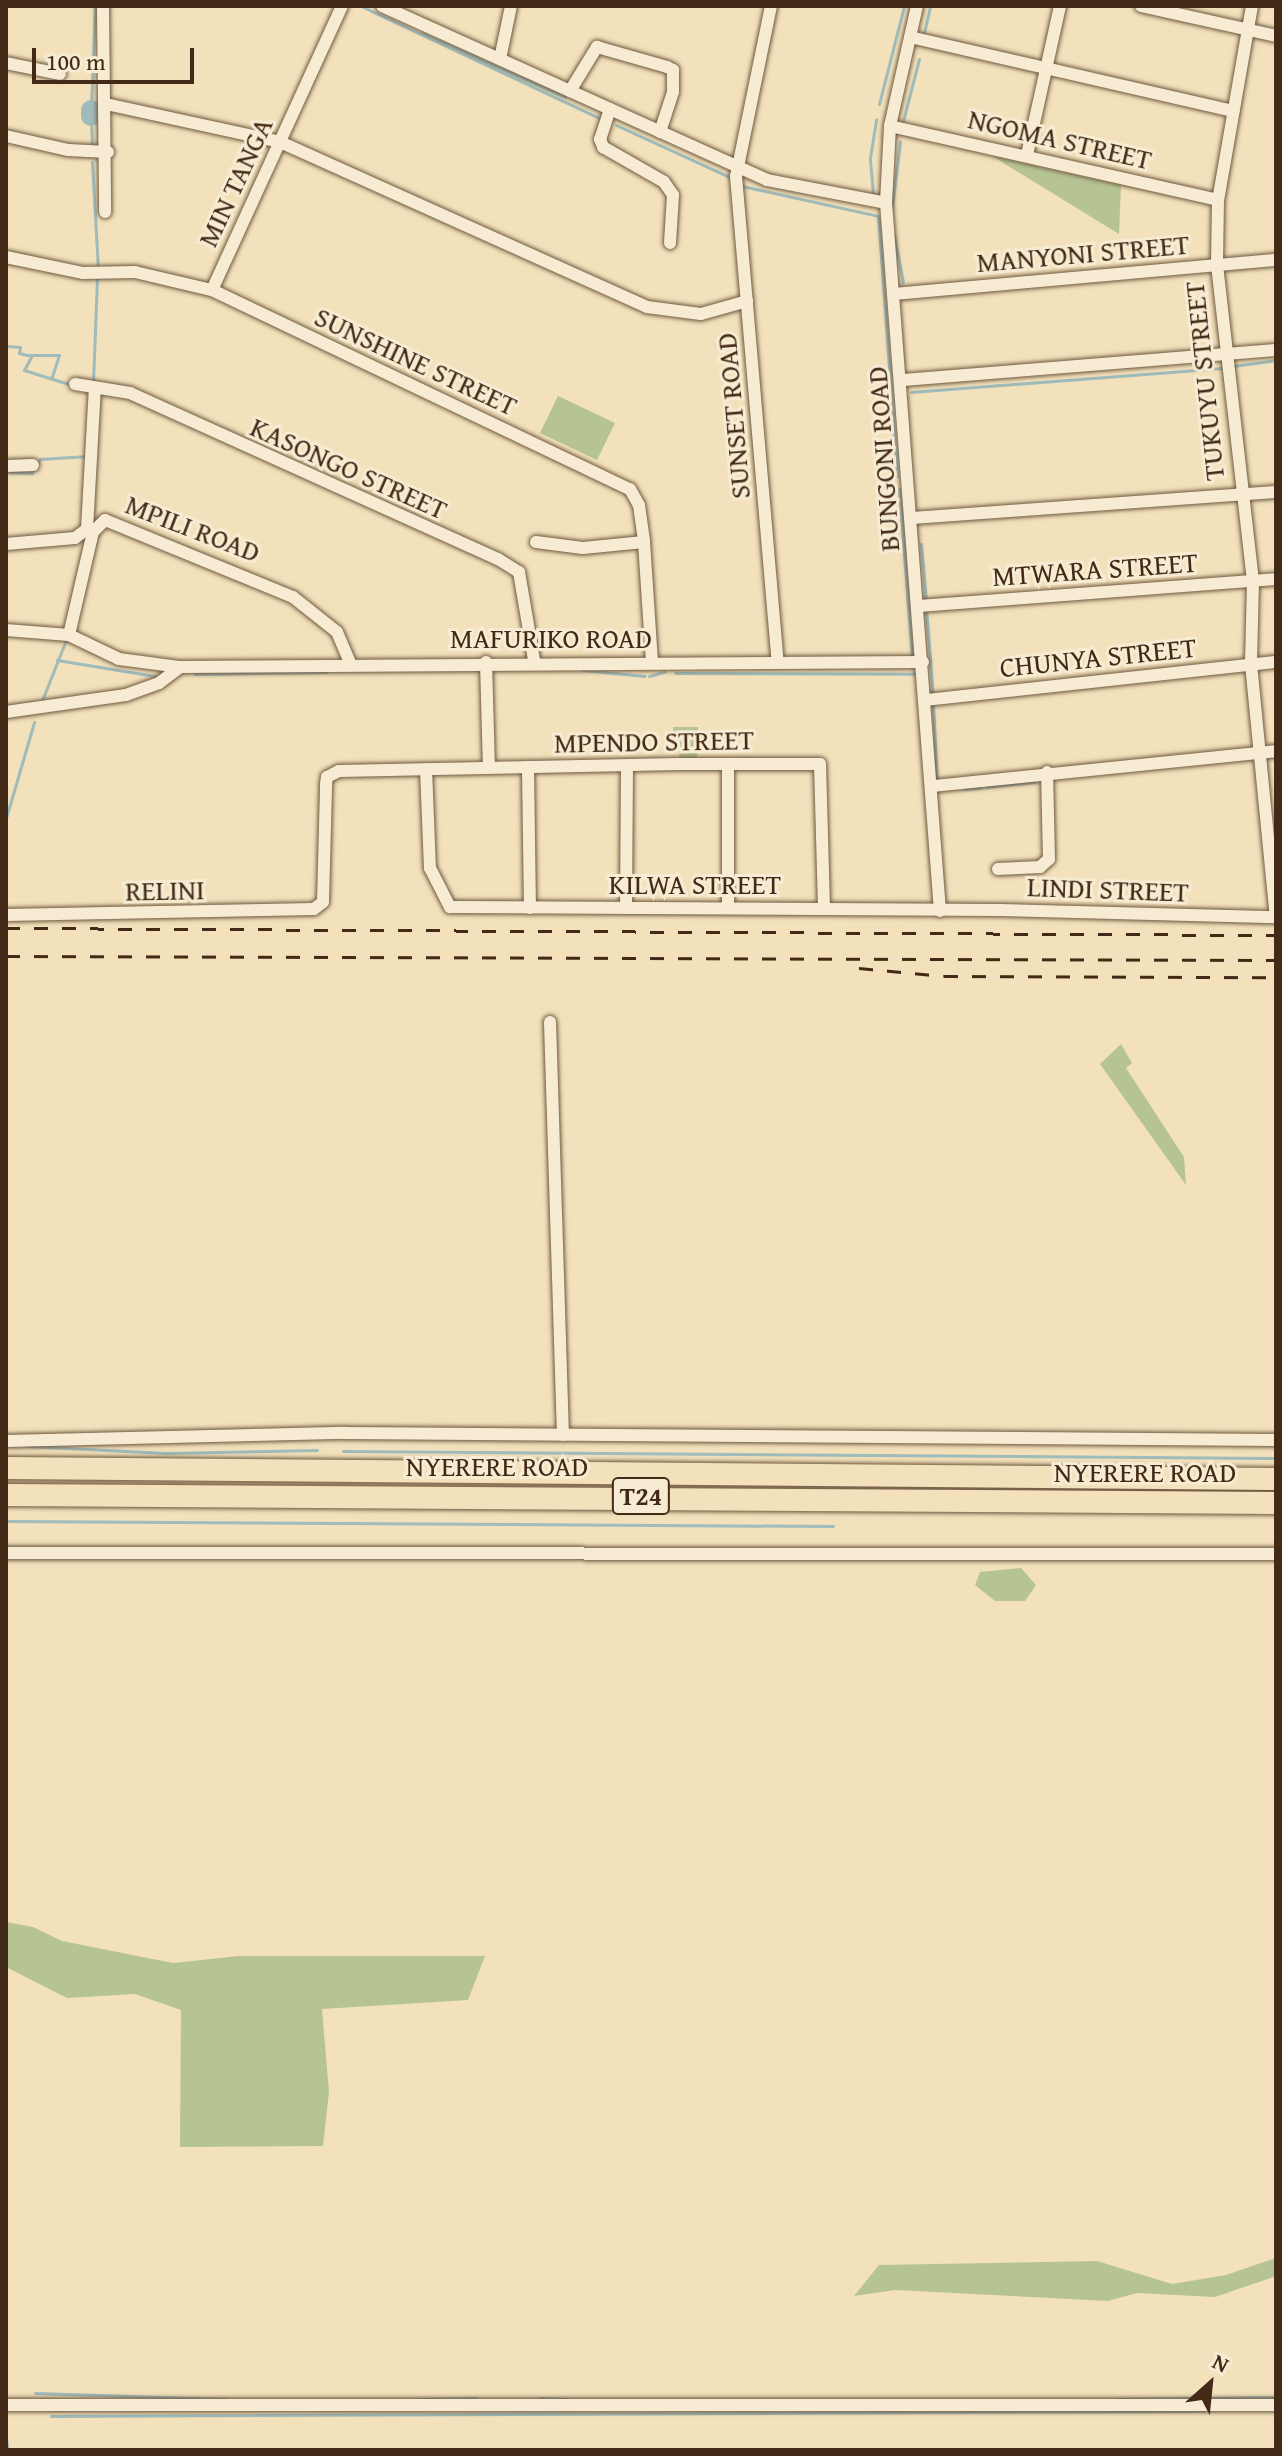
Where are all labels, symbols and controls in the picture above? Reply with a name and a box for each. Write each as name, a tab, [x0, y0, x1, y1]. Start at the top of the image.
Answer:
scale bar	[36, 32, 198, 82]
text: 100 m	[46, 44, 106, 79]
street label: NGOMA STREET	[965, 102, 1155, 176]
street label: MIN TANGA	[190, 112, 280, 252]
street label: MANYONI STREET	[975, 227, 1191, 279]
street label: TUKUYU STREET	[1177, 280, 1231, 482]
street label: SUNSHINE STREET	[309, 299, 523, 423]
street label: SUNSET ROAD	[709, 332, 757, 500]
street label: BUNGONI ROAD	[860, 365, 906, 553]
street label: KASONGO STREET	[245, 410, 453, 526]
street label: MPILI ROAD	[121, 487, 265, 569]
street label: MTWARA STREET	[991, 545, 1199, 593]
street label: MAFURIKO ROAD	[450, 621, 652, 655]
street label: CHUNYA STREET	[998, 630, 1198, 684]
street label: MPENDO STREET	[554, 722, 754, 760]
street label: KILWA STREET	[609, 867, 781, 901]
street label: LINDI STREET	[1027, 869, 1189, 909]
street label: RELINI	[125, 873, 205, 907]
street label: NYERERE ROAD	[406, 1449, 588, 1483]
street label: NYERERE ROAD	[1054, 1455, 1236, 1489]
road number: T24	[611, 1474, 671, 1518]
north arrow	[1170, 2344, 1250, 2424]
text: N	[1207, 2345, 1235, 2380]

